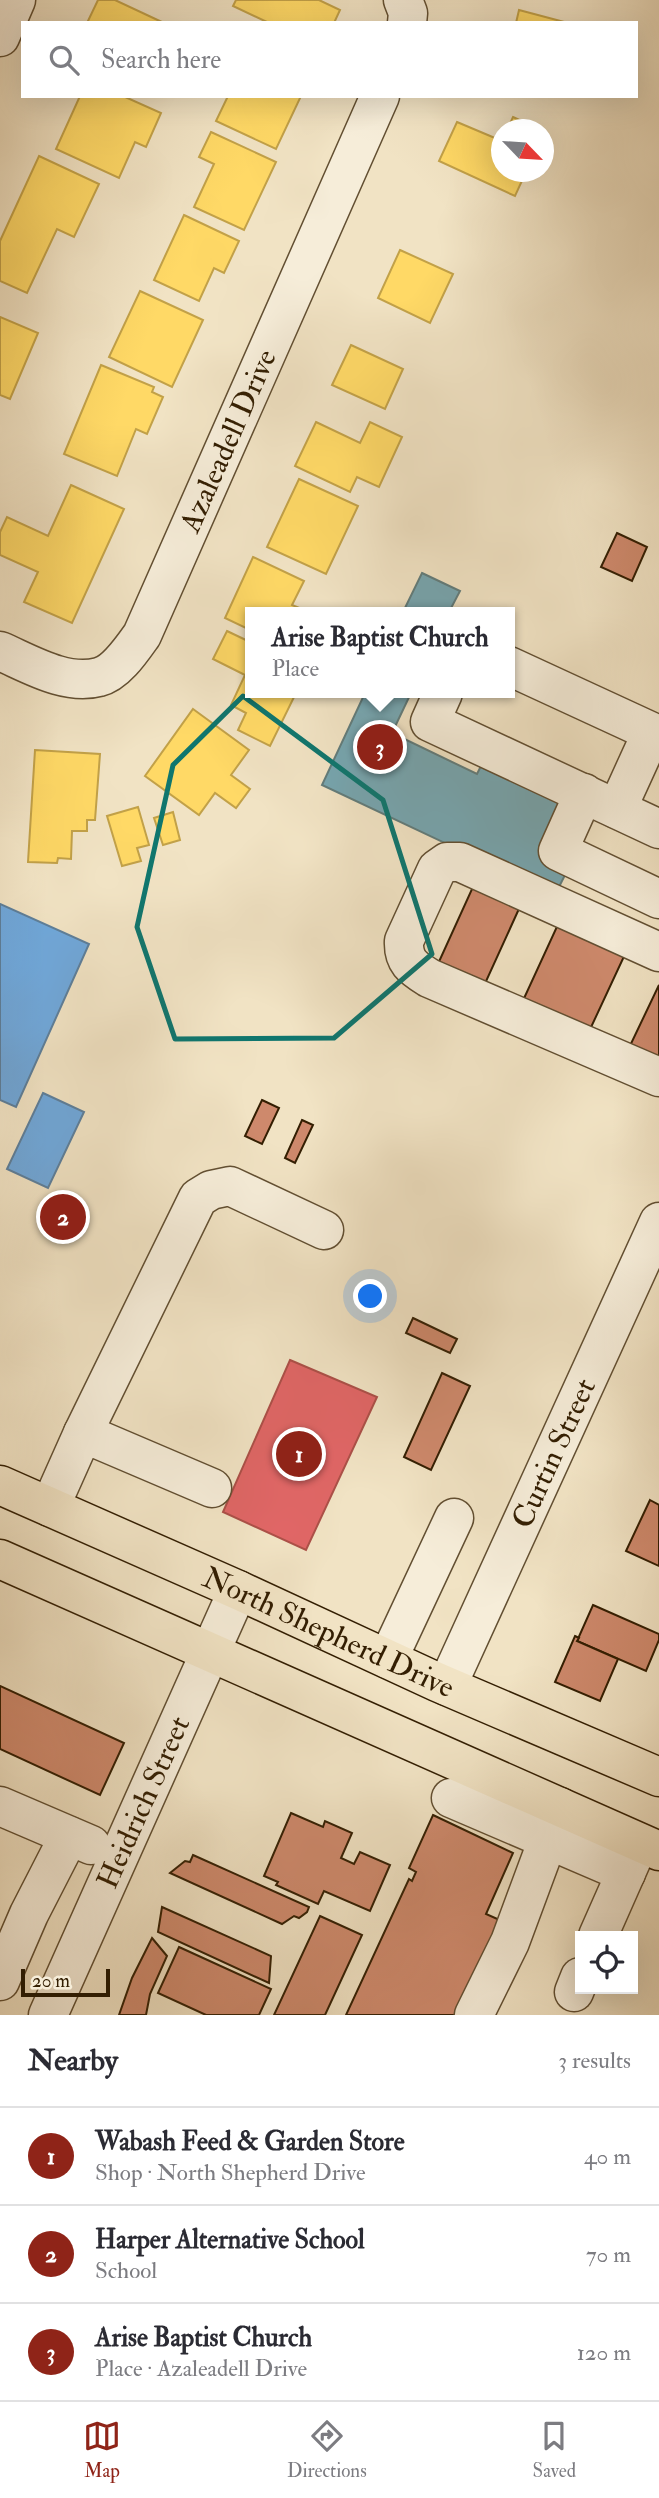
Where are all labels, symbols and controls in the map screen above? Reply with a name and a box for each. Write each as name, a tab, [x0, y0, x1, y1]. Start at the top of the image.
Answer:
search box	[21, 21, 638, 98]
icon: search	[45, 41, 83, 79]
text: Search here	[101, 44, 221, 76]
north arrow	[491, 119, 554, 182]
street label: Azaleadell Drive	[171, 344, 284, 539]
popup	[245, 607, 515, 698]
text: Arise Baptist Church	[271, 622, 489, 654]
text: Place	[271, 654, 319, 683]
pin: 3	[357, 721, 403, 773]
pin: 2	[40, 1191, 86, 1243]
your location	[353, 1279, 387, 1313]
street label: Curtin Street	[503, 1372, 604, 1534]
pin: 1	[276, 1428, 322, 1480]
street label: North Shepherd Drive	[197, 1558, 460, 1706]
street label: Heidrich Street	[88, 1710, 198, 1894]
map controls	[575, 1931, 638, 1994]
button: locate	[575, 1931, 638, 1994]
scale bar	[21, 1966, 110, 1998]
text: 20 m	[32, 1969, 70, 1993]
text: Nearby	[28, 2042, 118, 2079]
text: 3 results	[558, 2046, 631, 2075]
text: Wabash Feed & Garden Store	[95, 2126, 405, 2158]
text: 1	[47, 2142, 55, 2171]
text: 40 m	[584, 2142, 631, 2171]
text: Shop · North Shepherd Drive	[95, 2158, 366, 2187]
text: Harper Alternative School	[95, 2224, 365, 2256]
text: 2	[45, 2240, 57, 2269]
text: 70 m	[586, 2240, 631, 2269]
text: School	[95, 2256, 157, 2285]
text: Arise Baptist Church	[95, 2322, 312, 2354]
text: 3	[47, 2338, 55, 2367]
text: 120 m	[577, 2338, 631, 2367]
text: Place · Azaleadell Drive	[95, 2354, 307, 2383]
tab: Map	[83, 2417, 121, 2483]
tab: Directions	[287, 2417, 367, 2483]
tab: Saved	[533, 2417, 576, 2483]

